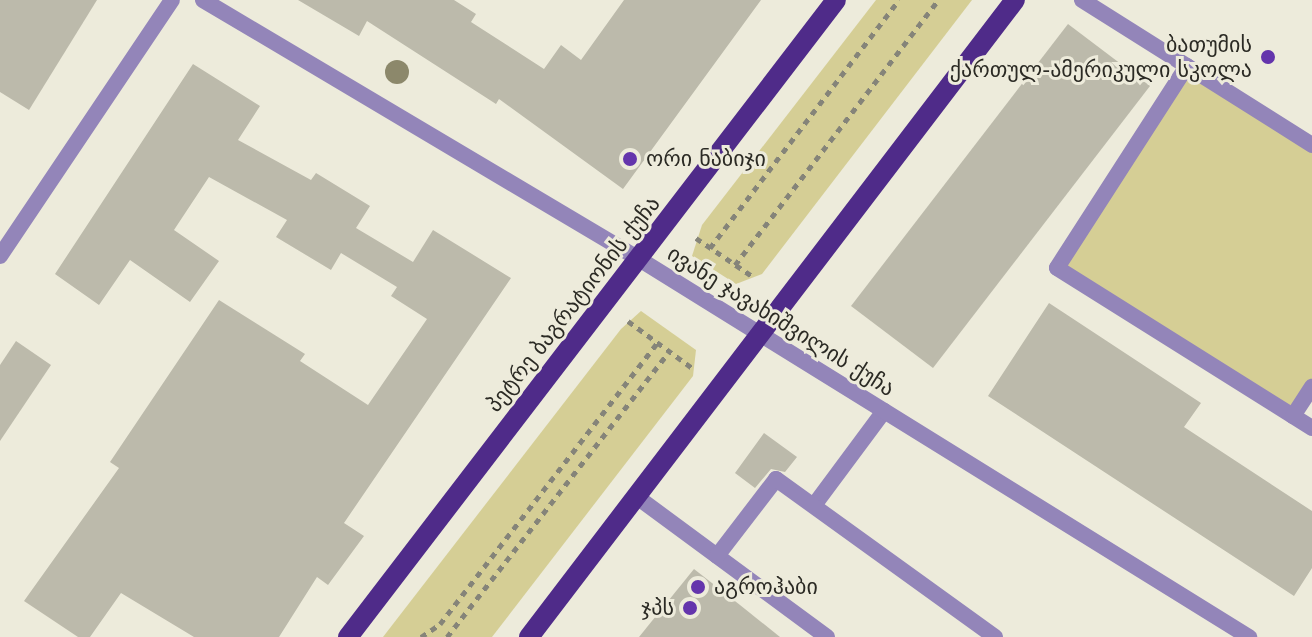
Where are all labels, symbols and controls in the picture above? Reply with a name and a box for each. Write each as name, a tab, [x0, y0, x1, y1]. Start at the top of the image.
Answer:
place label: ბათუმის ქართულ-ამერიკული სკოლა	[950, 31, 1252, 82]
marker: ბათუმის ქართულ-ამერიკული სკოლა	[1259, 48, 1277, 66]
place label: ორი ნაბიჯი	[646, 146, 766, 172]
marker: ორი ნაბიჯი	[621, 150, 639, 168]
street label: პეტრე ბაგრატიონის ქუჩა	[481, 191, 665, 417]
street label: ივანე ჯავახიშვილის ქუჩა	[663, 240, 899, 402]
place label: აგროჰაბი	[714, 574, 818, 600]
marker: აგროჰაბი	[689, 578, 707, 596]
place label: ჯპს	[641, 595, 674, 621]
marker: ჯპს	[681, 599, 699, 617]

